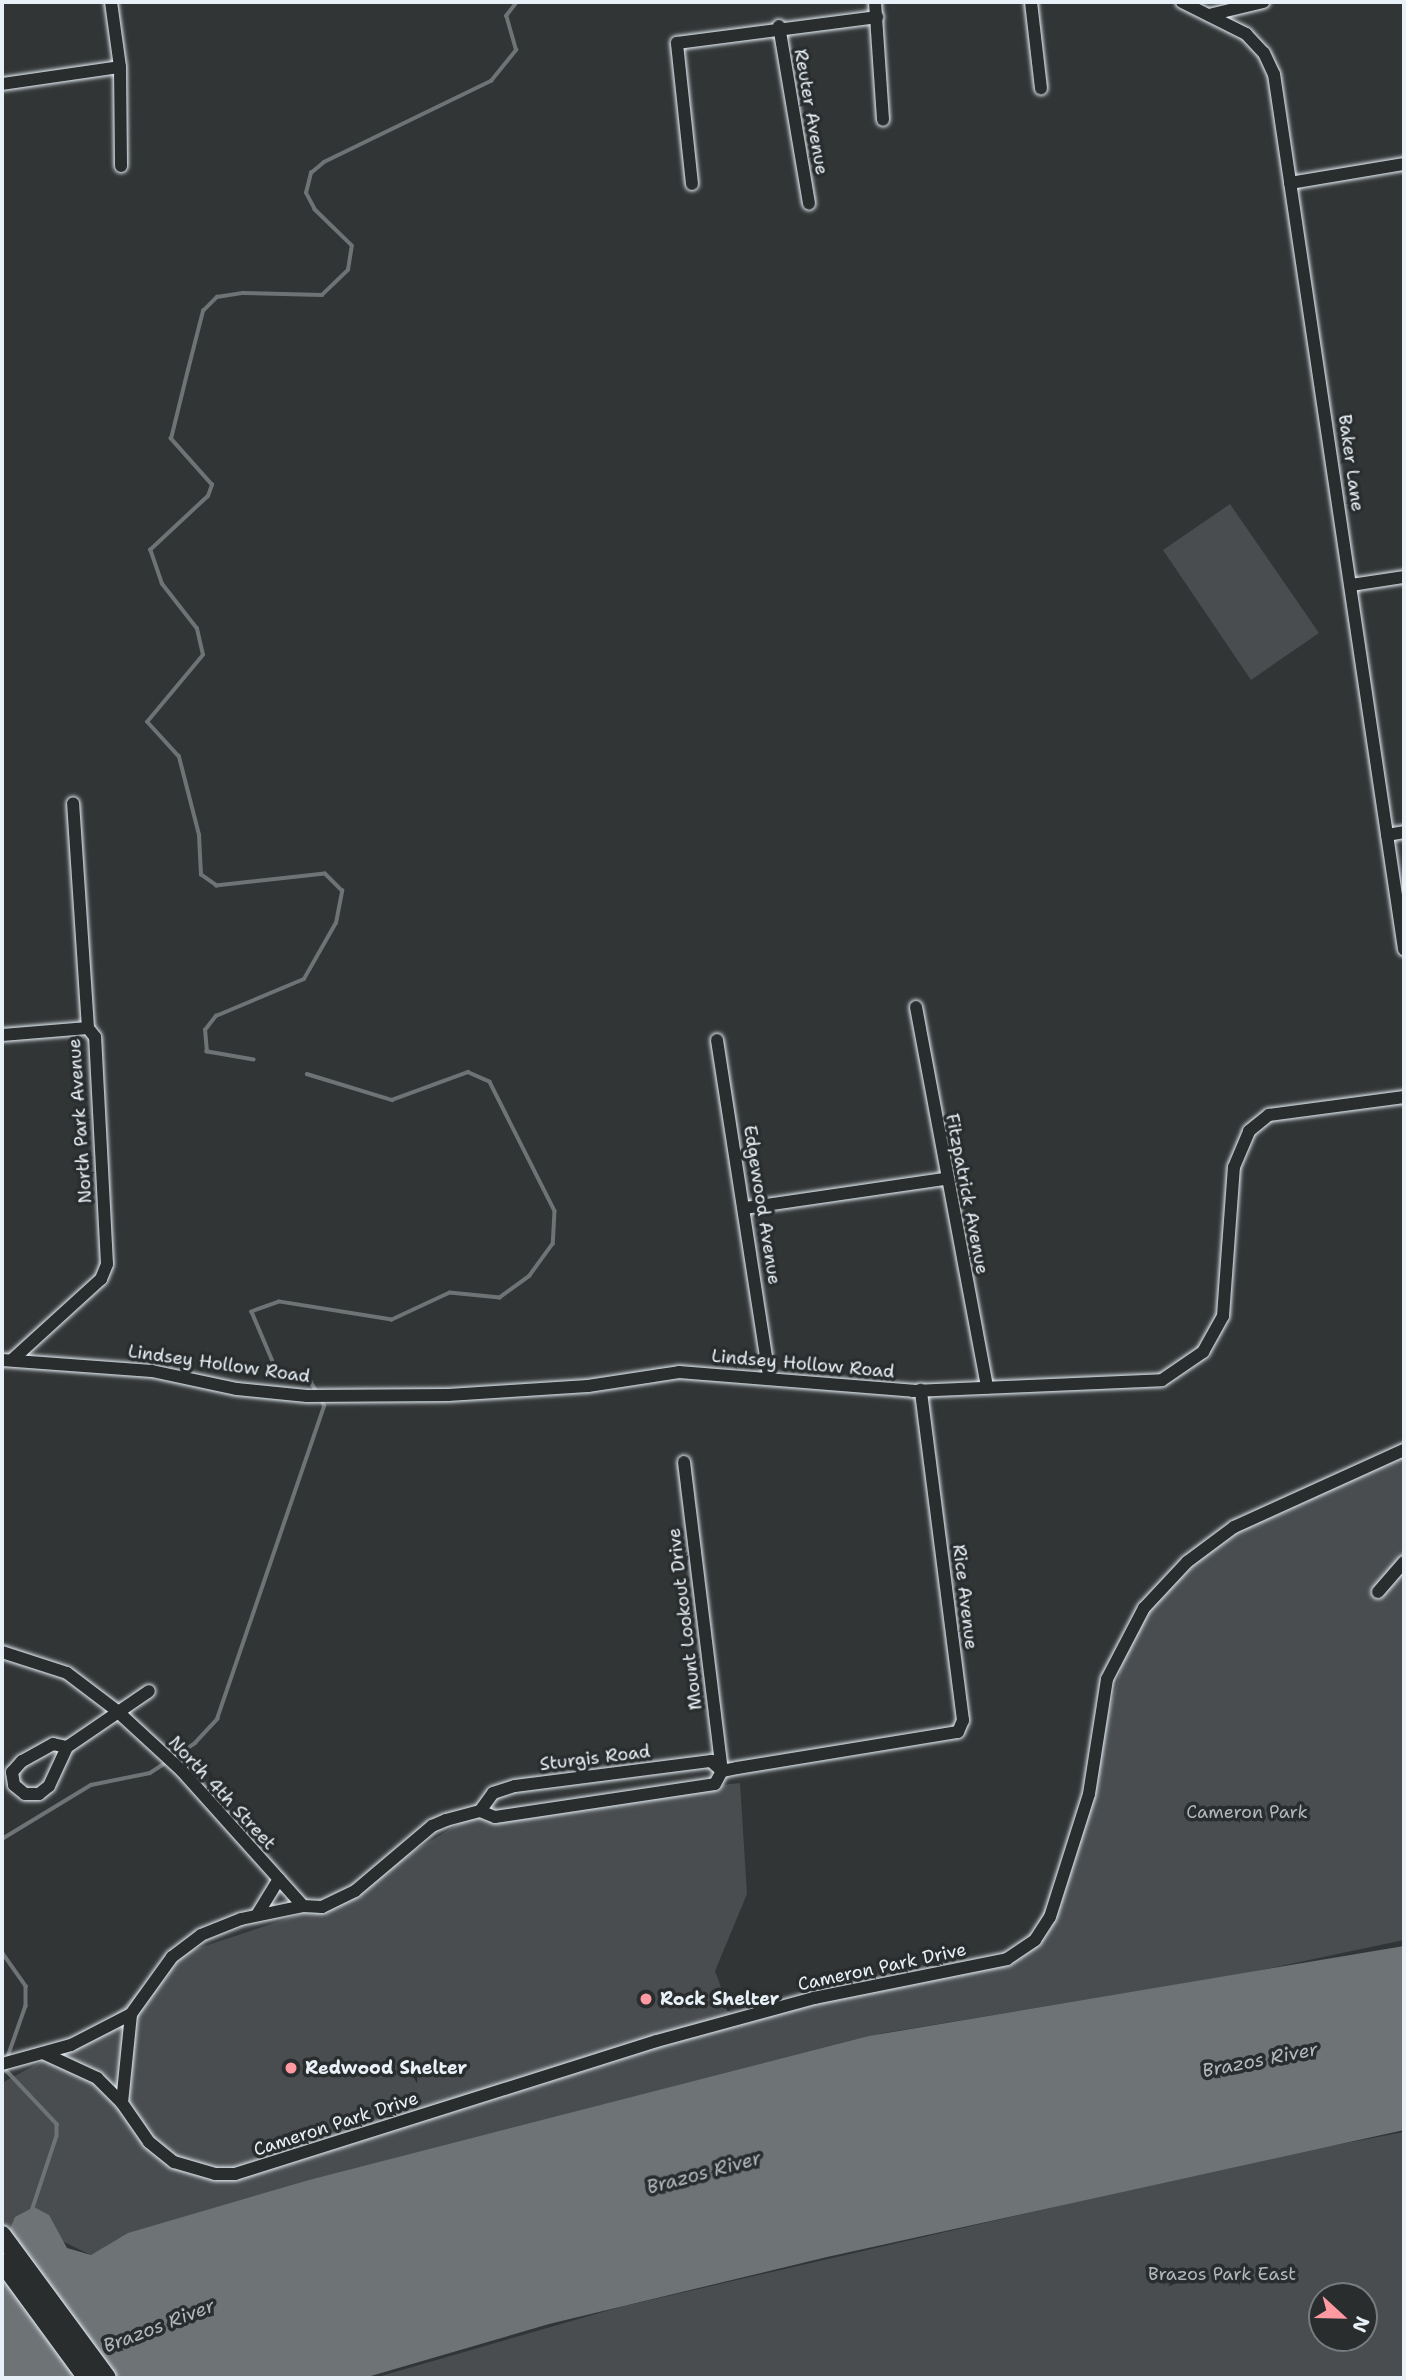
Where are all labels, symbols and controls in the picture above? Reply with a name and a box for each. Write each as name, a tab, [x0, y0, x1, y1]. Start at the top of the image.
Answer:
street label: Reuter Avenue	[789, 47, 833, 177]
street label: Baker Lane	[1334, 413, 1368, 513]
street label: North Park Avenue	[63, 1038, 97, 1204]
street label: Fitzpatrick Avenue	[941, 1112, 993, 1276]
street label: Edgewood Avenue	[739, 1124, 785, 1286]
street label: Lindsey Hollow Road	[127, 1341, 311, 1387]
street label: Lindsey Hollow Road	[711, 1345, 895, 1383]
street label: Mount Lookout Drive	[663, 1527, 707, 1711]
street label: Rice Avenue	[948, 1543, 982, 1651]
street label: North 4th Street	[164, 1732, 280, 1854]
street label: Sturgis Road	[538, 1741, 652, 1775]
park label: Cameron Park	[1186, 1801, 1308, 1823]
street label: Cameron Park Drive	[796, 1939, 968, 1995]
place label: Rock Shelter	[660, 1988, 780, 2010]
marker: Rock Shelter	[638, 1991, 654, 2007]
water label: Brazos River	[1200, 2038, 1320, 2082]
place label: Redwood Shelter	[305, 2057, 467, 2079]
marker: Redwood Shelter	[283, 2060, 299, 2076]
street label: Cameron Park Drive	[251, 2087, 421, 2161]
water label: Brazos River	[644, 2147, 764, 2199]
park label: Brazos Park East	[1148, 2263, 1296, 2285]
north arrow	[1308, 2282, 1378, 2352]
water label: Brazos River	[100, 2294, 218, 2358]
text: N	[1347, 2313, 1375, 2336]

